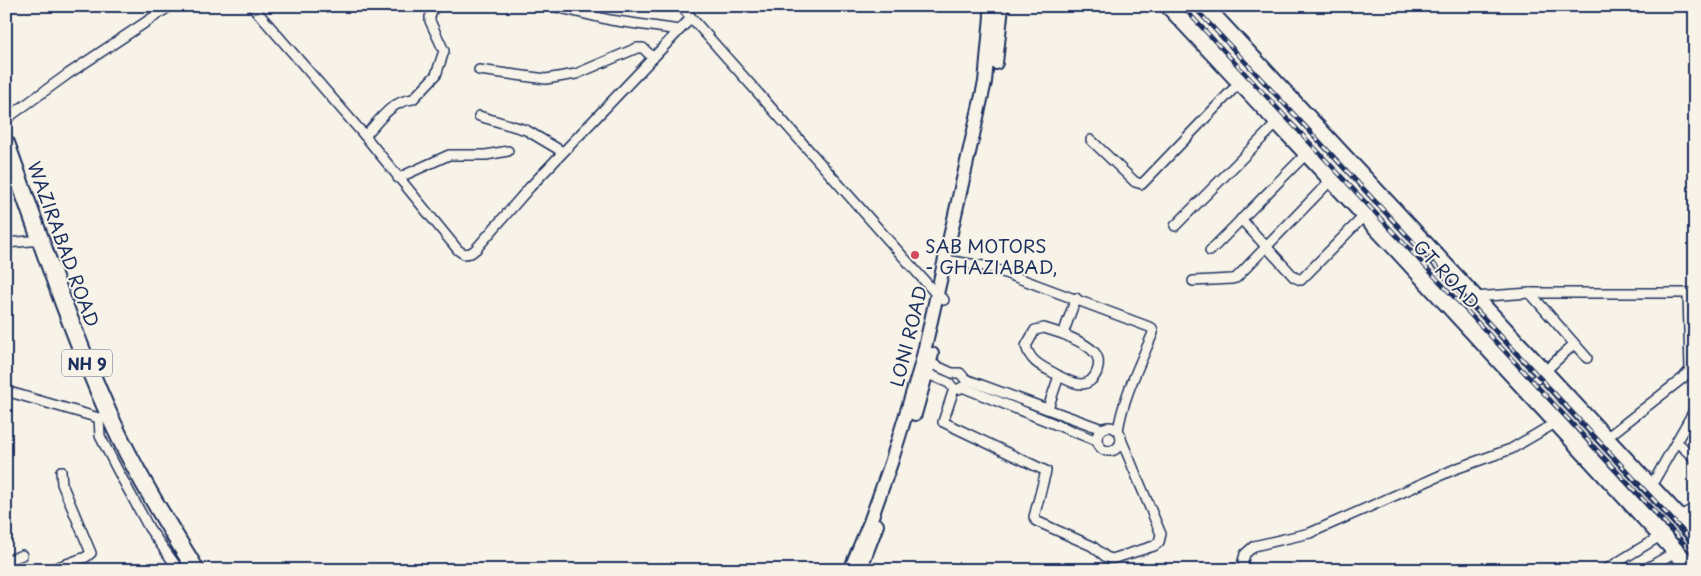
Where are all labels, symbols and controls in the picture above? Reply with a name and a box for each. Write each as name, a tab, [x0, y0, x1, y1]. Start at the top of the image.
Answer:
street label: WAZIRABAD ROAD	[21, 157, 107, 331]
place label: SAB MOTORS - GHAZIABAD,	[925, 232, 1058, 280]
street label: GT ROAD	[1408, 233, 1486, 315]
marker: SAB MOTORS - GHAZIABAD,	[909, 249, 921, 261]
street label: LONI ROAD	[882, 283, 934, 389]
road number: NH 9	[62, 349, 112, 376]

